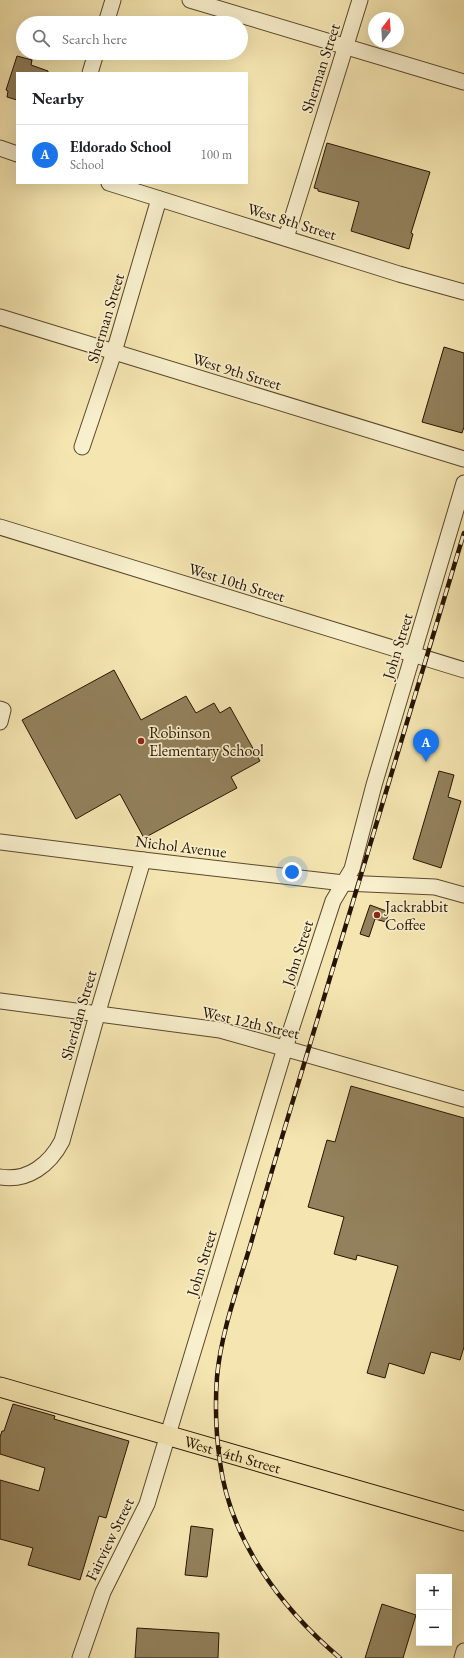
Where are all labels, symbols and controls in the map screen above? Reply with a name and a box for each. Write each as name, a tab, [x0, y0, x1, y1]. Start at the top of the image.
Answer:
north arrow	[368, 12, 404, 48]
search box	[16, 16, 248, 60]
street label: Sherman Street	[296, 21, 345, 116]
icon: search	[30, 27, 52, 49]
text: Search here	[62, 29, 127, 48]
text: Nearby	[32, 87, 84, 109]
text: Eldorado School	[70, 137, 171, 156]
text: A	[40, 146, 50, 163]
text: 100 m	[201, 146, 232, 163]
text: School	[70, 156, 104, 173]
street label: West 8th Street	[245, 198, 339, 245]
street label: Sherman Street	[82, 271, 129, 366]
street label: West 9th Street	[190, 348, 284, 395]
street label: West 10th Street	[186, 558, 288, 607]
street label: John Street	[377, 610, 417, 684]
place label: Robinson Elementary School	[149, 722, 264, 761]
pin: A	[413, 729, 439, 762]
marker: Robinson Elementary School	[136, 736, 146, 746]
street label: Nichol Avenue	[134, 830, 228, 863]
your location	[282, 862, 302, 882]
place label: Jackrabbit Coffee	[383, 896, 448, 935]
marker: Jackrabbit Coffee	[372, 910, 382, 920]
street label: John Street	[276, 917, 318, 991]
street label: Sheridan Street	[56, 968, 101, 1062]
street label: West 12th Street	[200, 1001, 302, 1044]
street label: John Street	[181, 1227, 221, 1301]
street label: West 14th Street	[182, 1431, 283, 1479]
street label: Fairview Street	[80, 1494, 139, 1584]
map controls	[416, 1574, 452, 1646]
button: +	[416, 1574, 452, 1610]
button: −	[416, 1610, 452, 1646]

